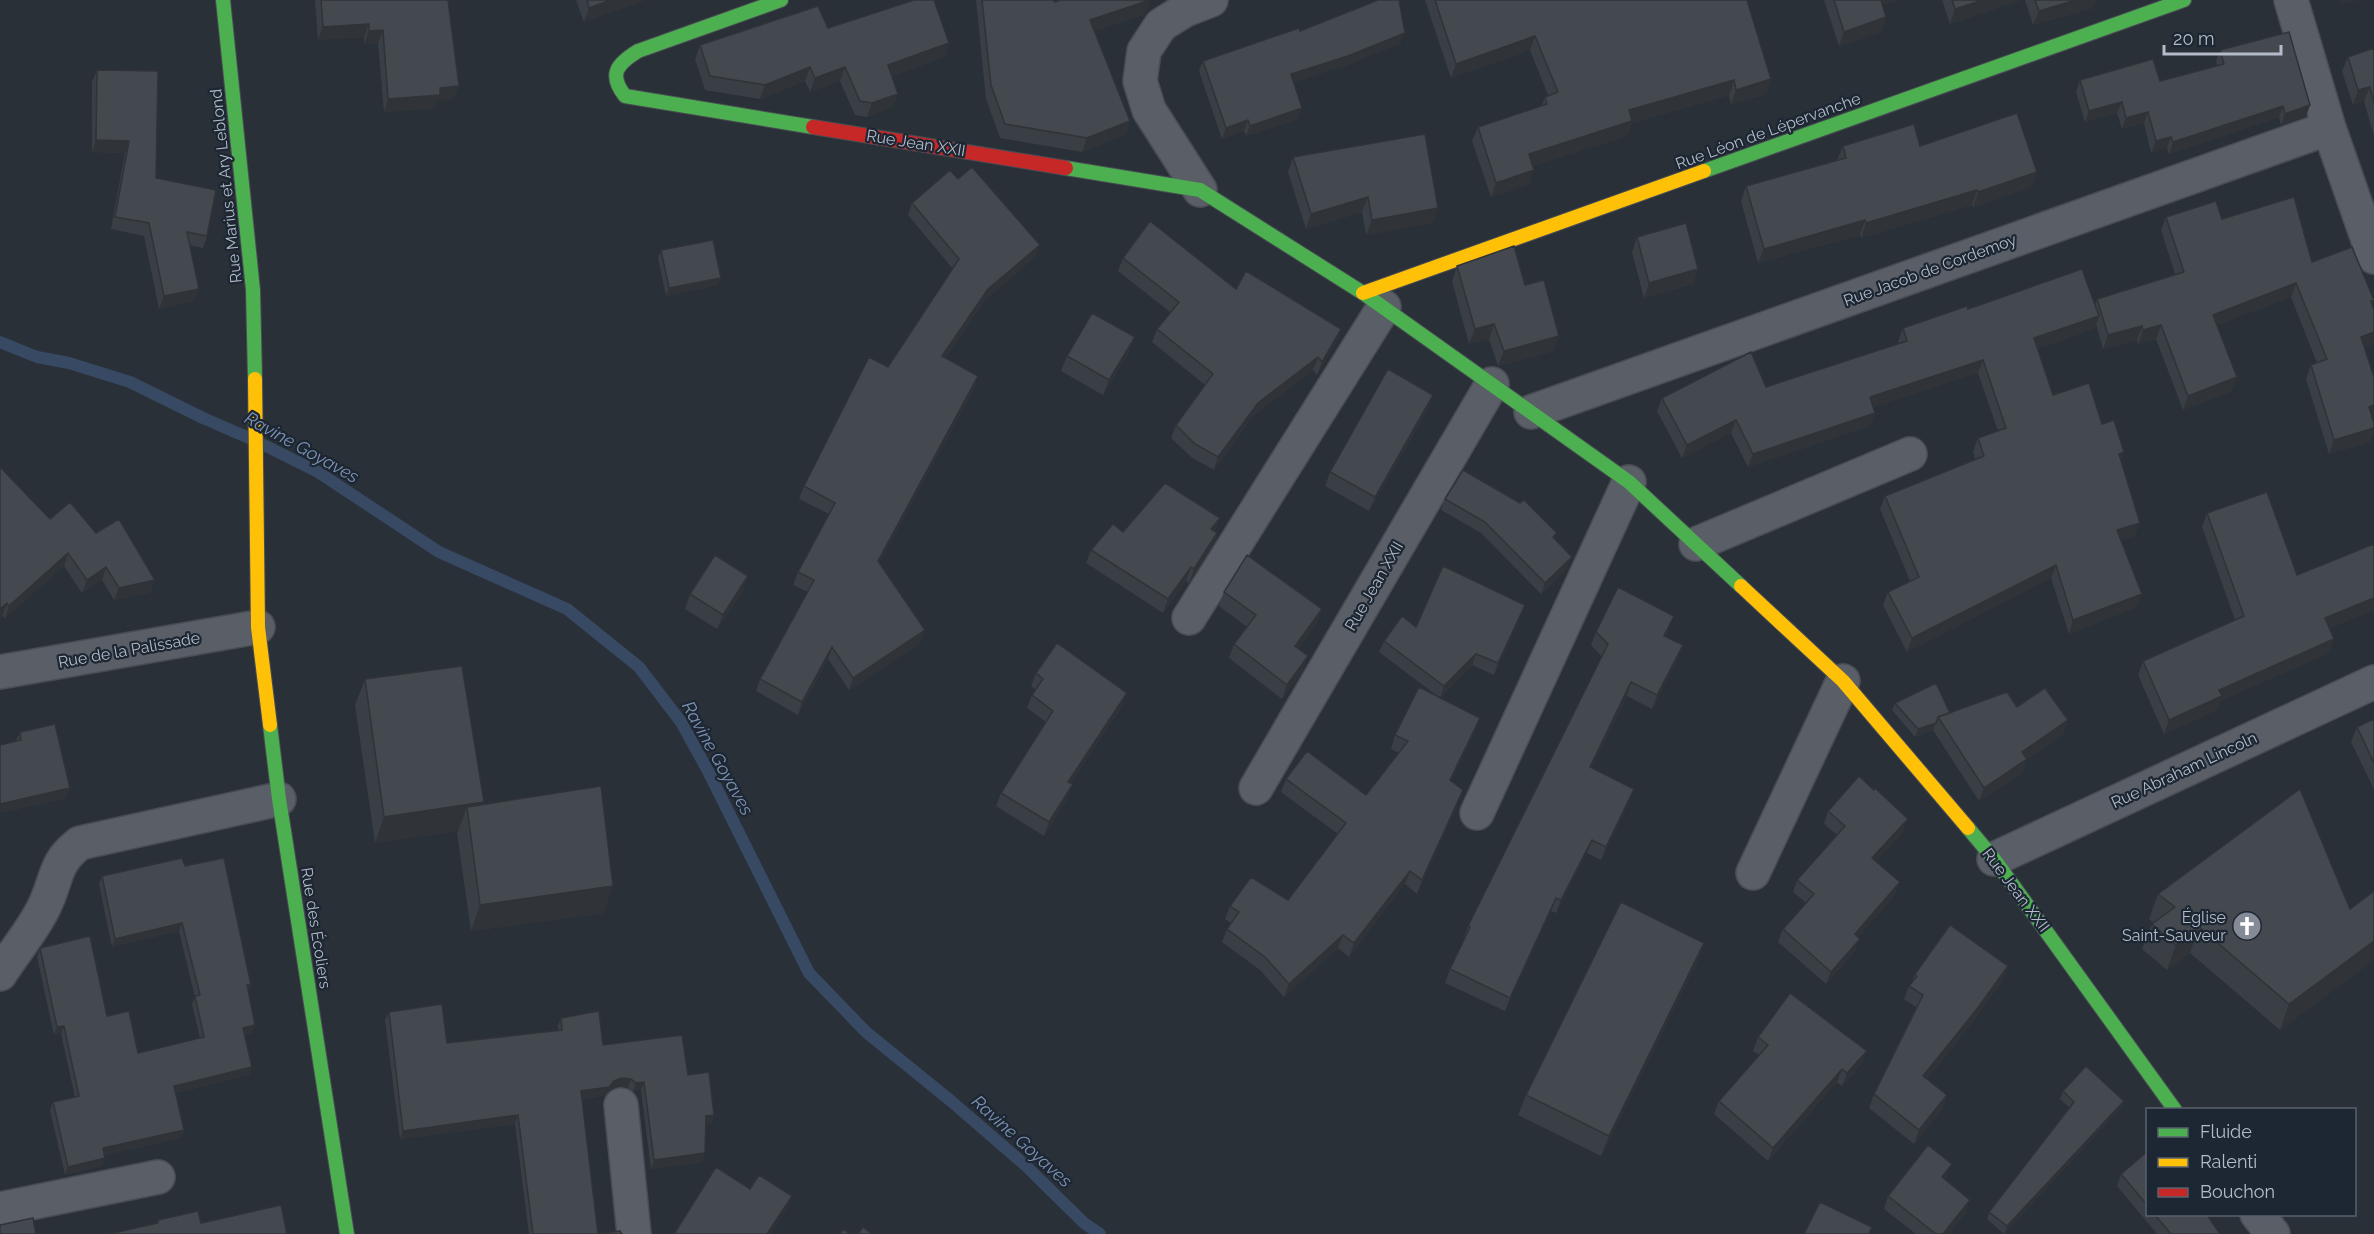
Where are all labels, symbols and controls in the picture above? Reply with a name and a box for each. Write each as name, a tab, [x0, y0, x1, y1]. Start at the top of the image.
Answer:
scale bar	[2164, 18, 2281, 56]
text: 20 m	[2173, 28, 2215, 49]
street label: Rue Marius et Ary Leblond	[206, 88, 246, 284]
street label: Rue Léon de Lépervanche	[1673, 89, 1863, 173]
street label: Rue Jean XXII	[865, 126, 967, 160]
street label: Rue Jacob de Cordemoy	[1841, 230, 2019, 310]
water label: Ravine Goyaves	[241, 407, 363, 487]
street label: Rue Jean XXII	[1341, 538, 1407, 634]
street label: Rue de la Palissade	[57, 628, 201, 672]
water label: Ravine Goyaves	[678, 697, 758, 819]
street label: Rue Abraham Lincoln	[2108, 728, 2260, 812]
street label: Rue Jean XXII	[1978, 844, 2054, 936]
street label: Rue des Écoliers	[297, 866, 336, 990]
place label: Église Saint-Sauveur	[2122, 907, 2226, 945]
church icon: Église Saint-Sauveur	[2231, 910, 2263, 942]
water label: Ravine Goyaves	[968, 1091, 1077, 1192]
legend	[2146, 1108, 2356, 1216]
text: Fluide	[2200, 1121, 2252, 1142]
text: Ralenti	[2200, 1151, 2257, 1172]
text: Bouchon	[2200, 1181, 2275, 1202]

